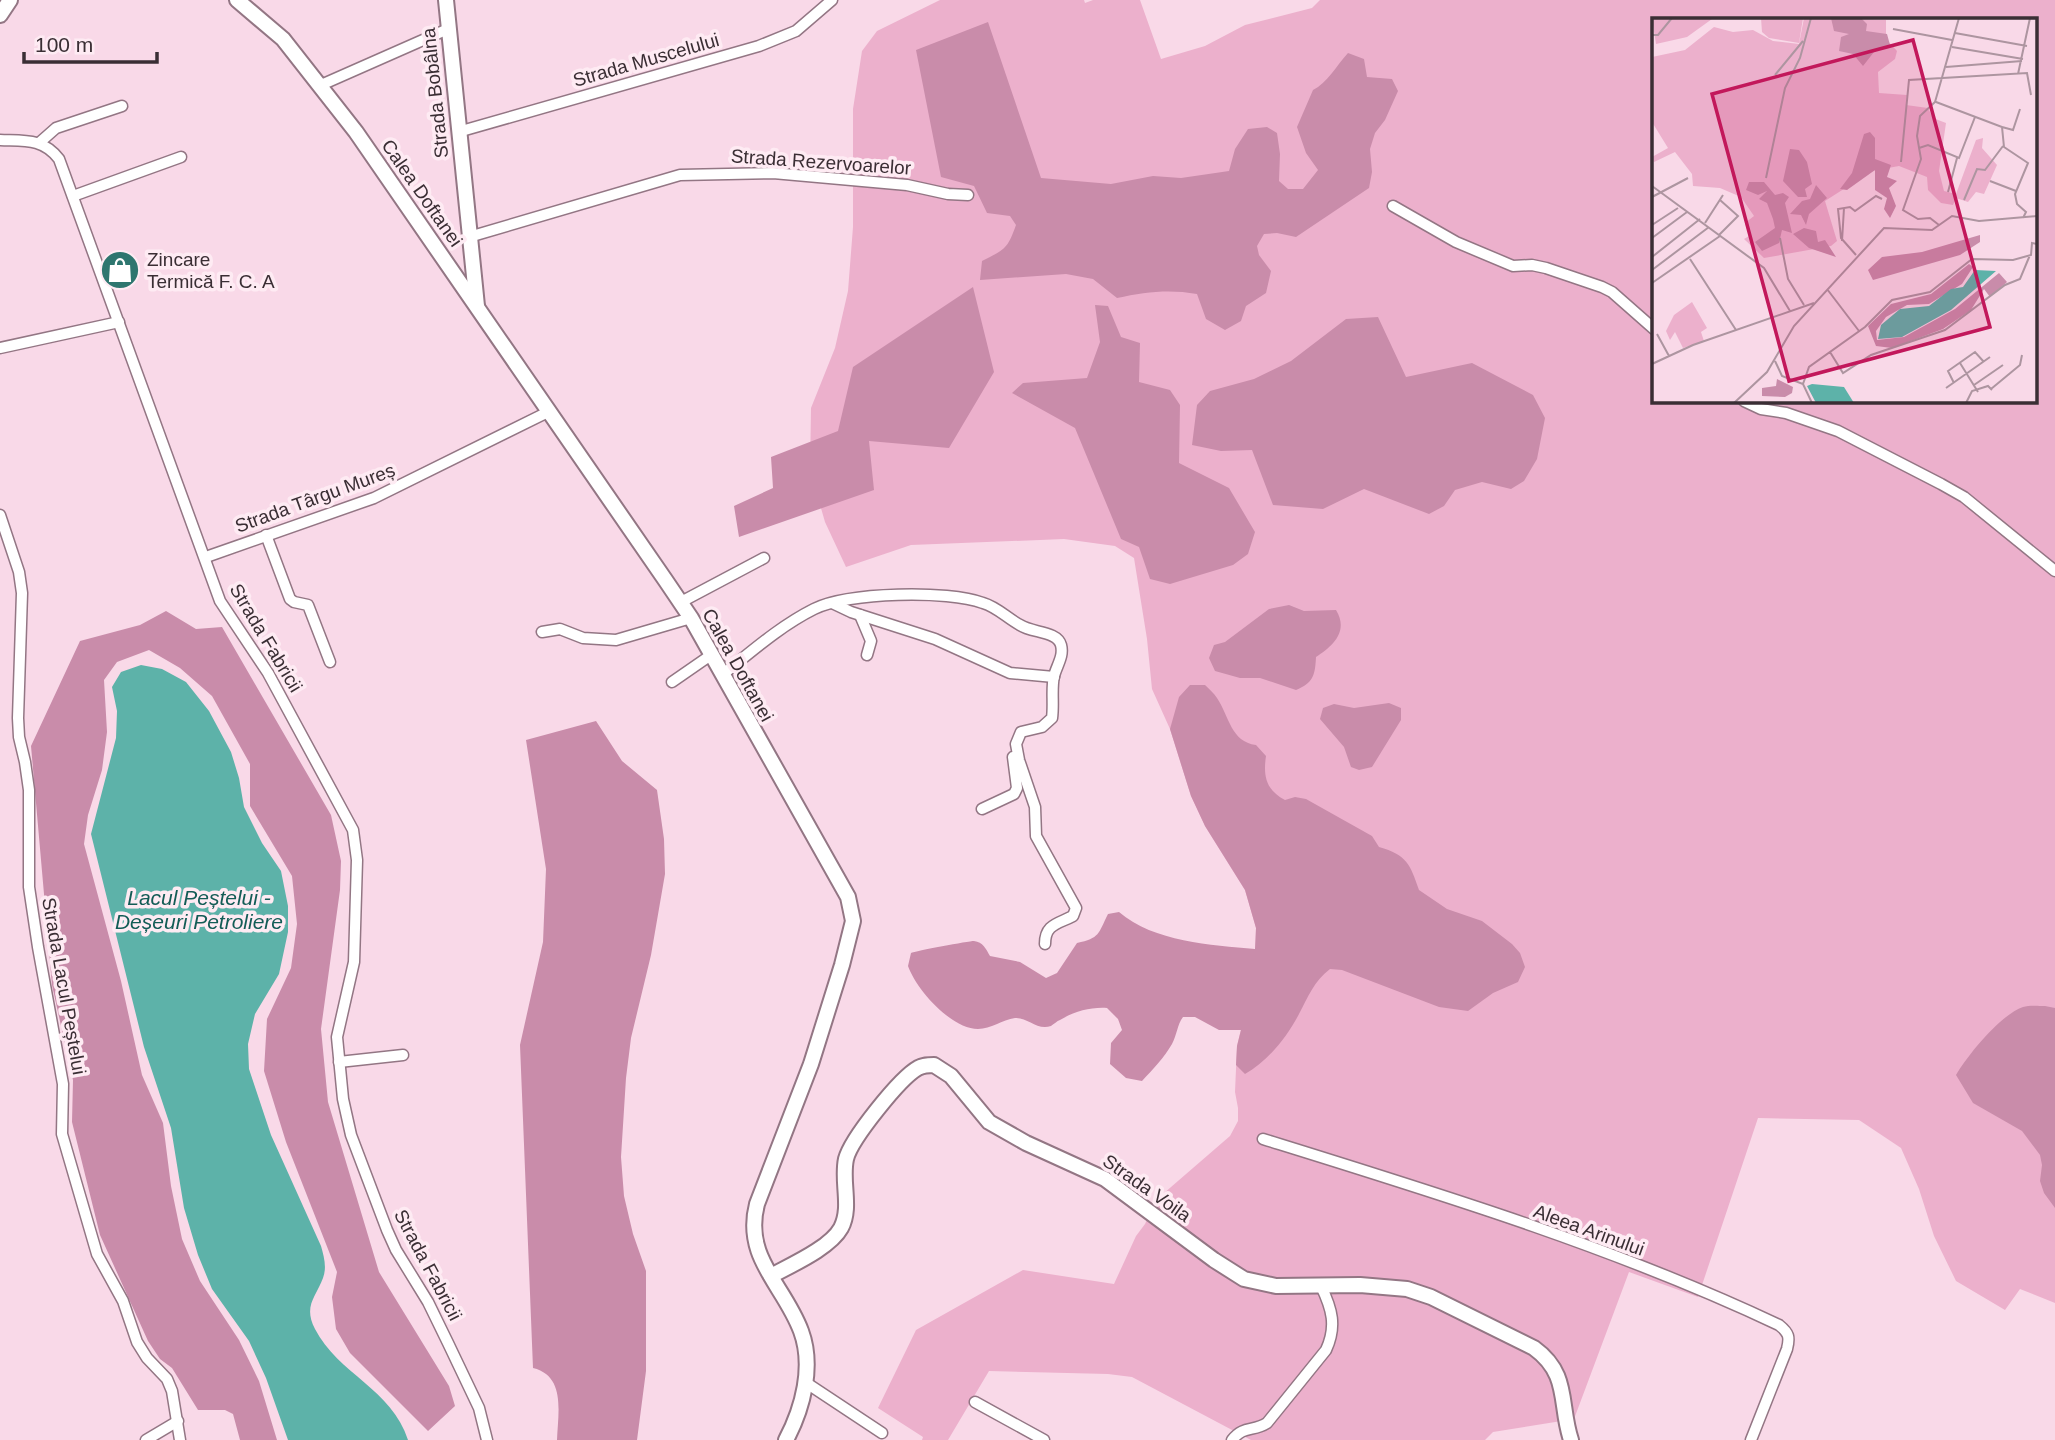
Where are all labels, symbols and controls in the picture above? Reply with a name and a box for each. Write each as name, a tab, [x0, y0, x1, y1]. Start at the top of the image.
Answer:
inset map	[1652, 18, 2038, 402]
scale bar	[24, 21, 158, 65]
street label: Strada Bobâlna	[418, 26, 452, 159]
street label: Strada Muscelului	[571, 29, 721, 91]
text: 100 m	[35, 33, 93, 56]
street label: Calea Doftanei	[377, 135, 467, 251]
street label: Strada Rezervoarelor	[730, 145, 912, 179]
shop icon: Zincare Termică F. C. A	[99, 249, 141, 291]
place label: Zincare Termică F. C. A	[147, 249, 275, 292]
street label: Strada Târgu Mureș	[232, 459, 398, 537]
street label: Strada Fabricii	[225, 580, 307, 696]
street label: Calea Doftanei	[698, 605, 778, 725]
water label: Lacul Peștelui - Deșeuri Petroliere	[115, 886, 283, 933]
street label: Strada Lacul Peștelui	[38, 896, 90, 1076]
street label: Strada Voila	[1099, 1150, 1195, 1226]
street label: Aleea Arinului	[1531, 1200, 1647, 1260]
street label: Strada Fabricii	[390, 1206, 466, 1324]

